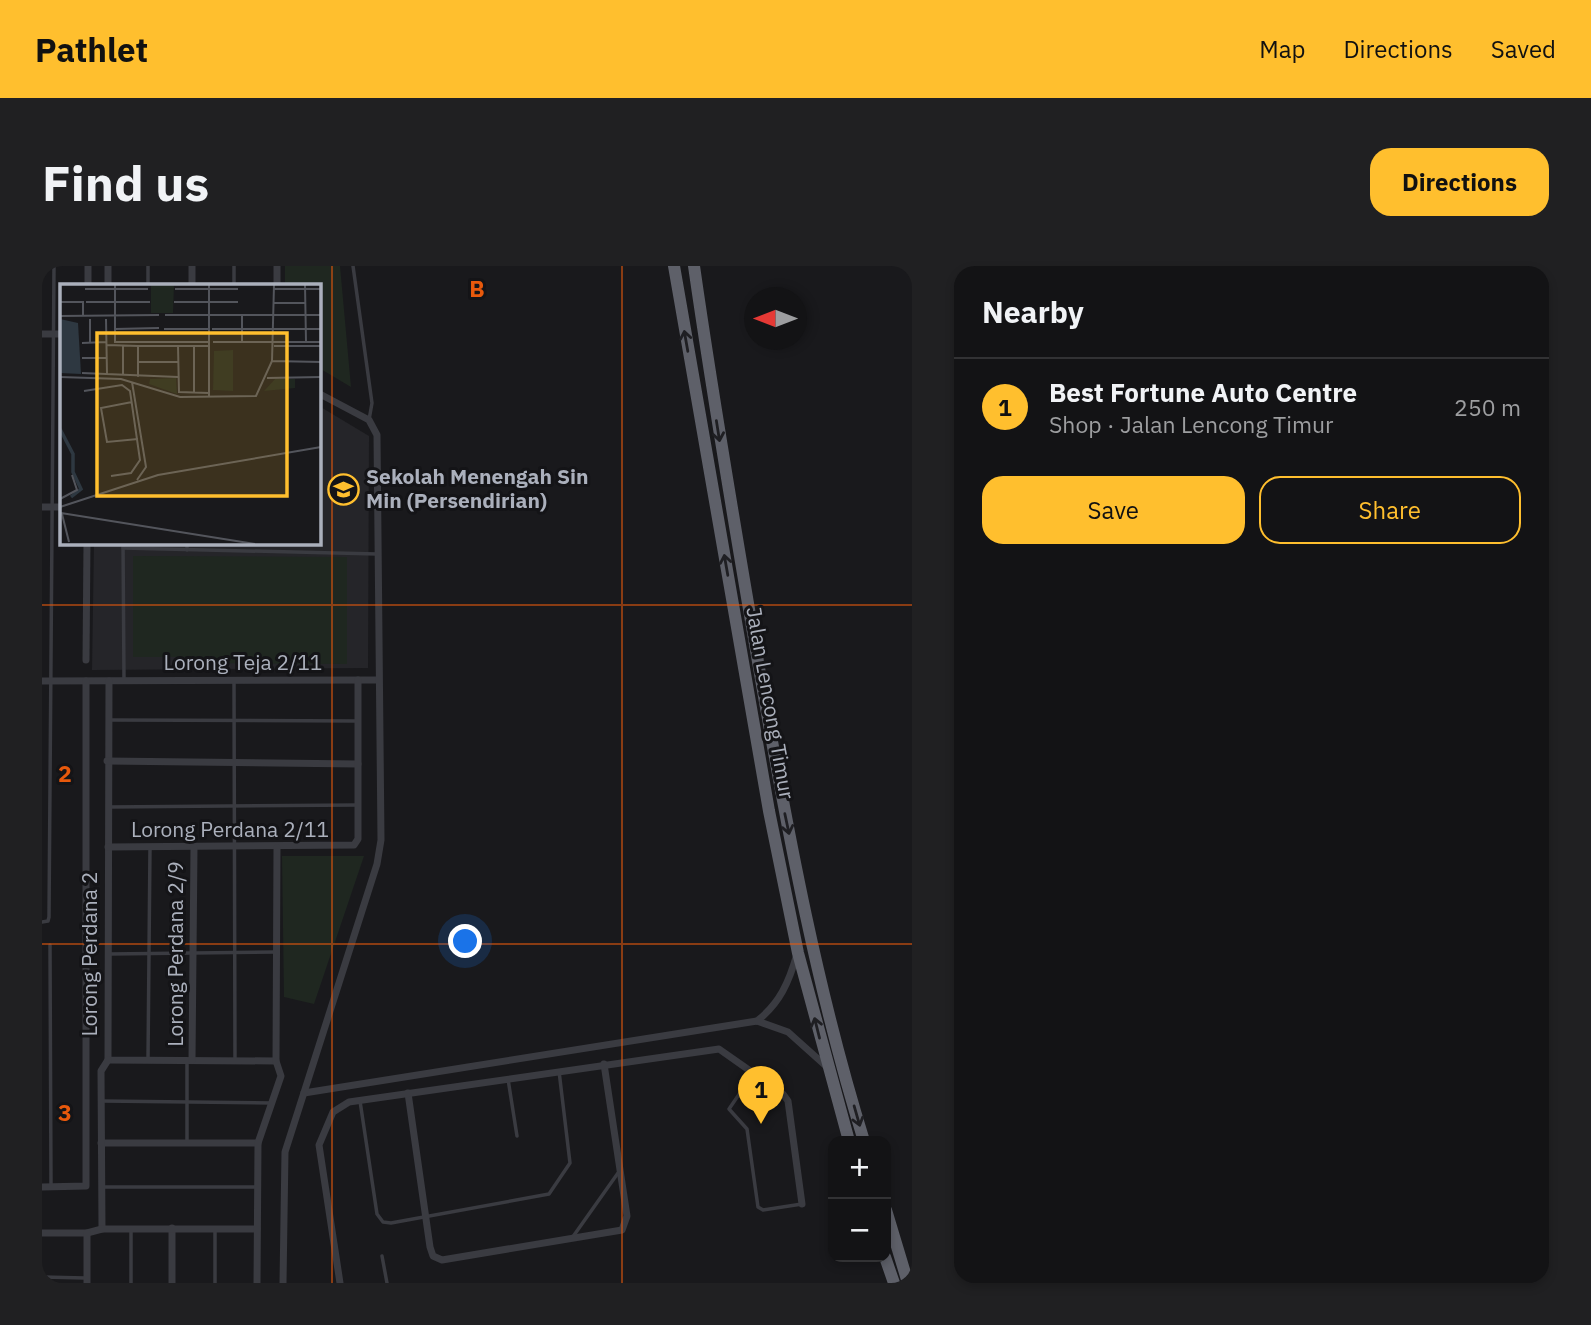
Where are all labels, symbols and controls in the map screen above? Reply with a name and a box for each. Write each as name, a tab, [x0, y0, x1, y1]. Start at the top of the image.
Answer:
text: Pathlet	[35, 28, 148, 71]
text: Map	[1259, 33, 1305, 65]
text: Directions	[1343, 33, 1453, 65]
text: Saved	[1491, 33, 1556, 65]
button: Directions	[1370, 148, 1549, 216]
text: Find us	[42, 151, 209, 214]
text: B	[469, 273, 485, 303]
inset map	[60, 284, 320, 544]
north arrow	[744, 287, 807, 350]
text: Nearby	[982, 292, 1084, 331]
one-way arrow	[679, 330, 692, 353]
text: Best Fortune Auto Centre	[1049, 375, 1357, 409]
text: 1	[998, 392, 1012, 422]
text: 250 m	[1454, 392, 1521, 422]
text: Shop · Jalan Lencong Timur	[1049, 409, 1333, 439]
one-way arrow	[712, 419, 725, 441]
place label: Sekolah Menengah Sin Min (Persendirian)	[366, 462, 589, 514]
school or university icon: Sekolah Menengah Sin Min (Persendirian)	[326, 472, 360, 506]
button: Save	[982, 476, 1245, 544]
button: Share	[1259, 476, 1521, 544]
one-way arrow	[719, 554, 732, 577]
street label: Jalan Lencong Timur	[740, 604, 802, 802]
street label: Lorong Teja 2/11	[164, 648, 322, 676]
text: 2	[58, 758, 72, 788]
one-way arrow	[781, 812, 794, 835]
street label: Lorong Perdana 2/11	[131, 815, 329, 843]
street label: Lorong Perdana 2/9	[161, 861, 189, 1047]
street label: Lorong Perdana 2	[75, 872, 103, 1036]
your location	[448, 924, 482, 958]
one-way arrow	[810, 1017, 823, 1040]
pin: 1	[738, 1066, 784, 1124]
text: 3	[58, 1097, 72, 1127]
one-way arrow	[851, 1104, 864, 1127]
map controls	[828, 1136, 891, 1262]
button: +	[828, 1136, 891, 1199]
button: −	[828, 1199, 891, 1262]

